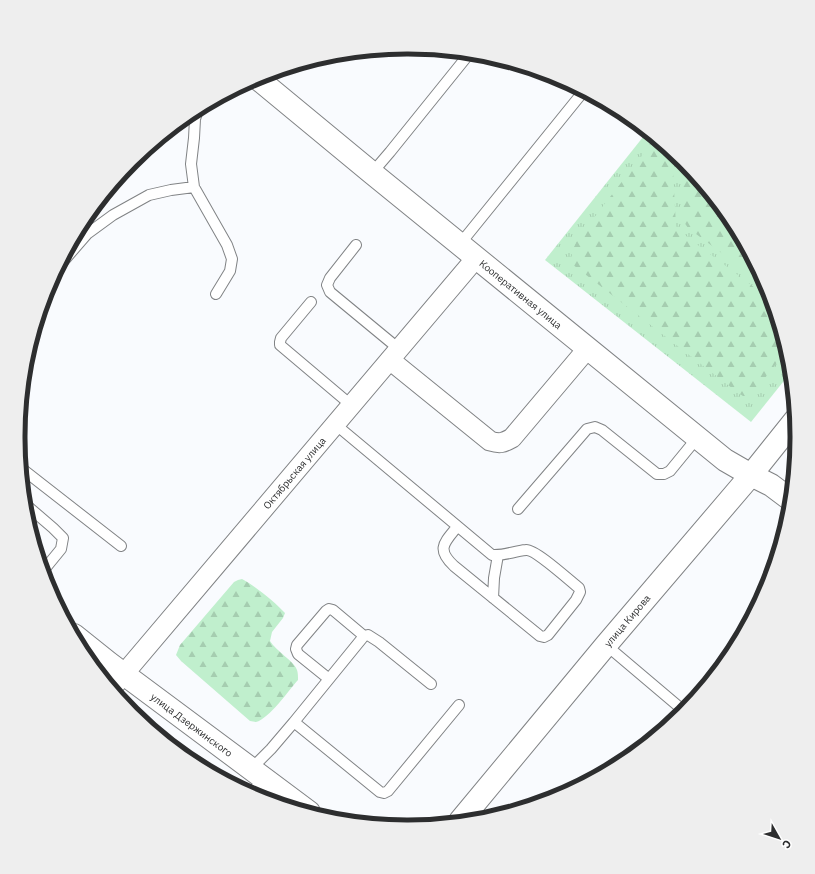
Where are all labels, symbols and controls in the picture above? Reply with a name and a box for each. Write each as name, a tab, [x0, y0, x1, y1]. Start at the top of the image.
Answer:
street label: Кооперативная улица	[477, 257, 565, 332]
street label: Октябрьская улица	[260, 434, 329, 512]
street label: улица Кирова	[601, 591, 654, 650]
street label: улица Дзержинского	[148, 690, 235, 760]
north arrow	[759, 818, 799, 858]
text: С	[779, 837, 794, 851]

